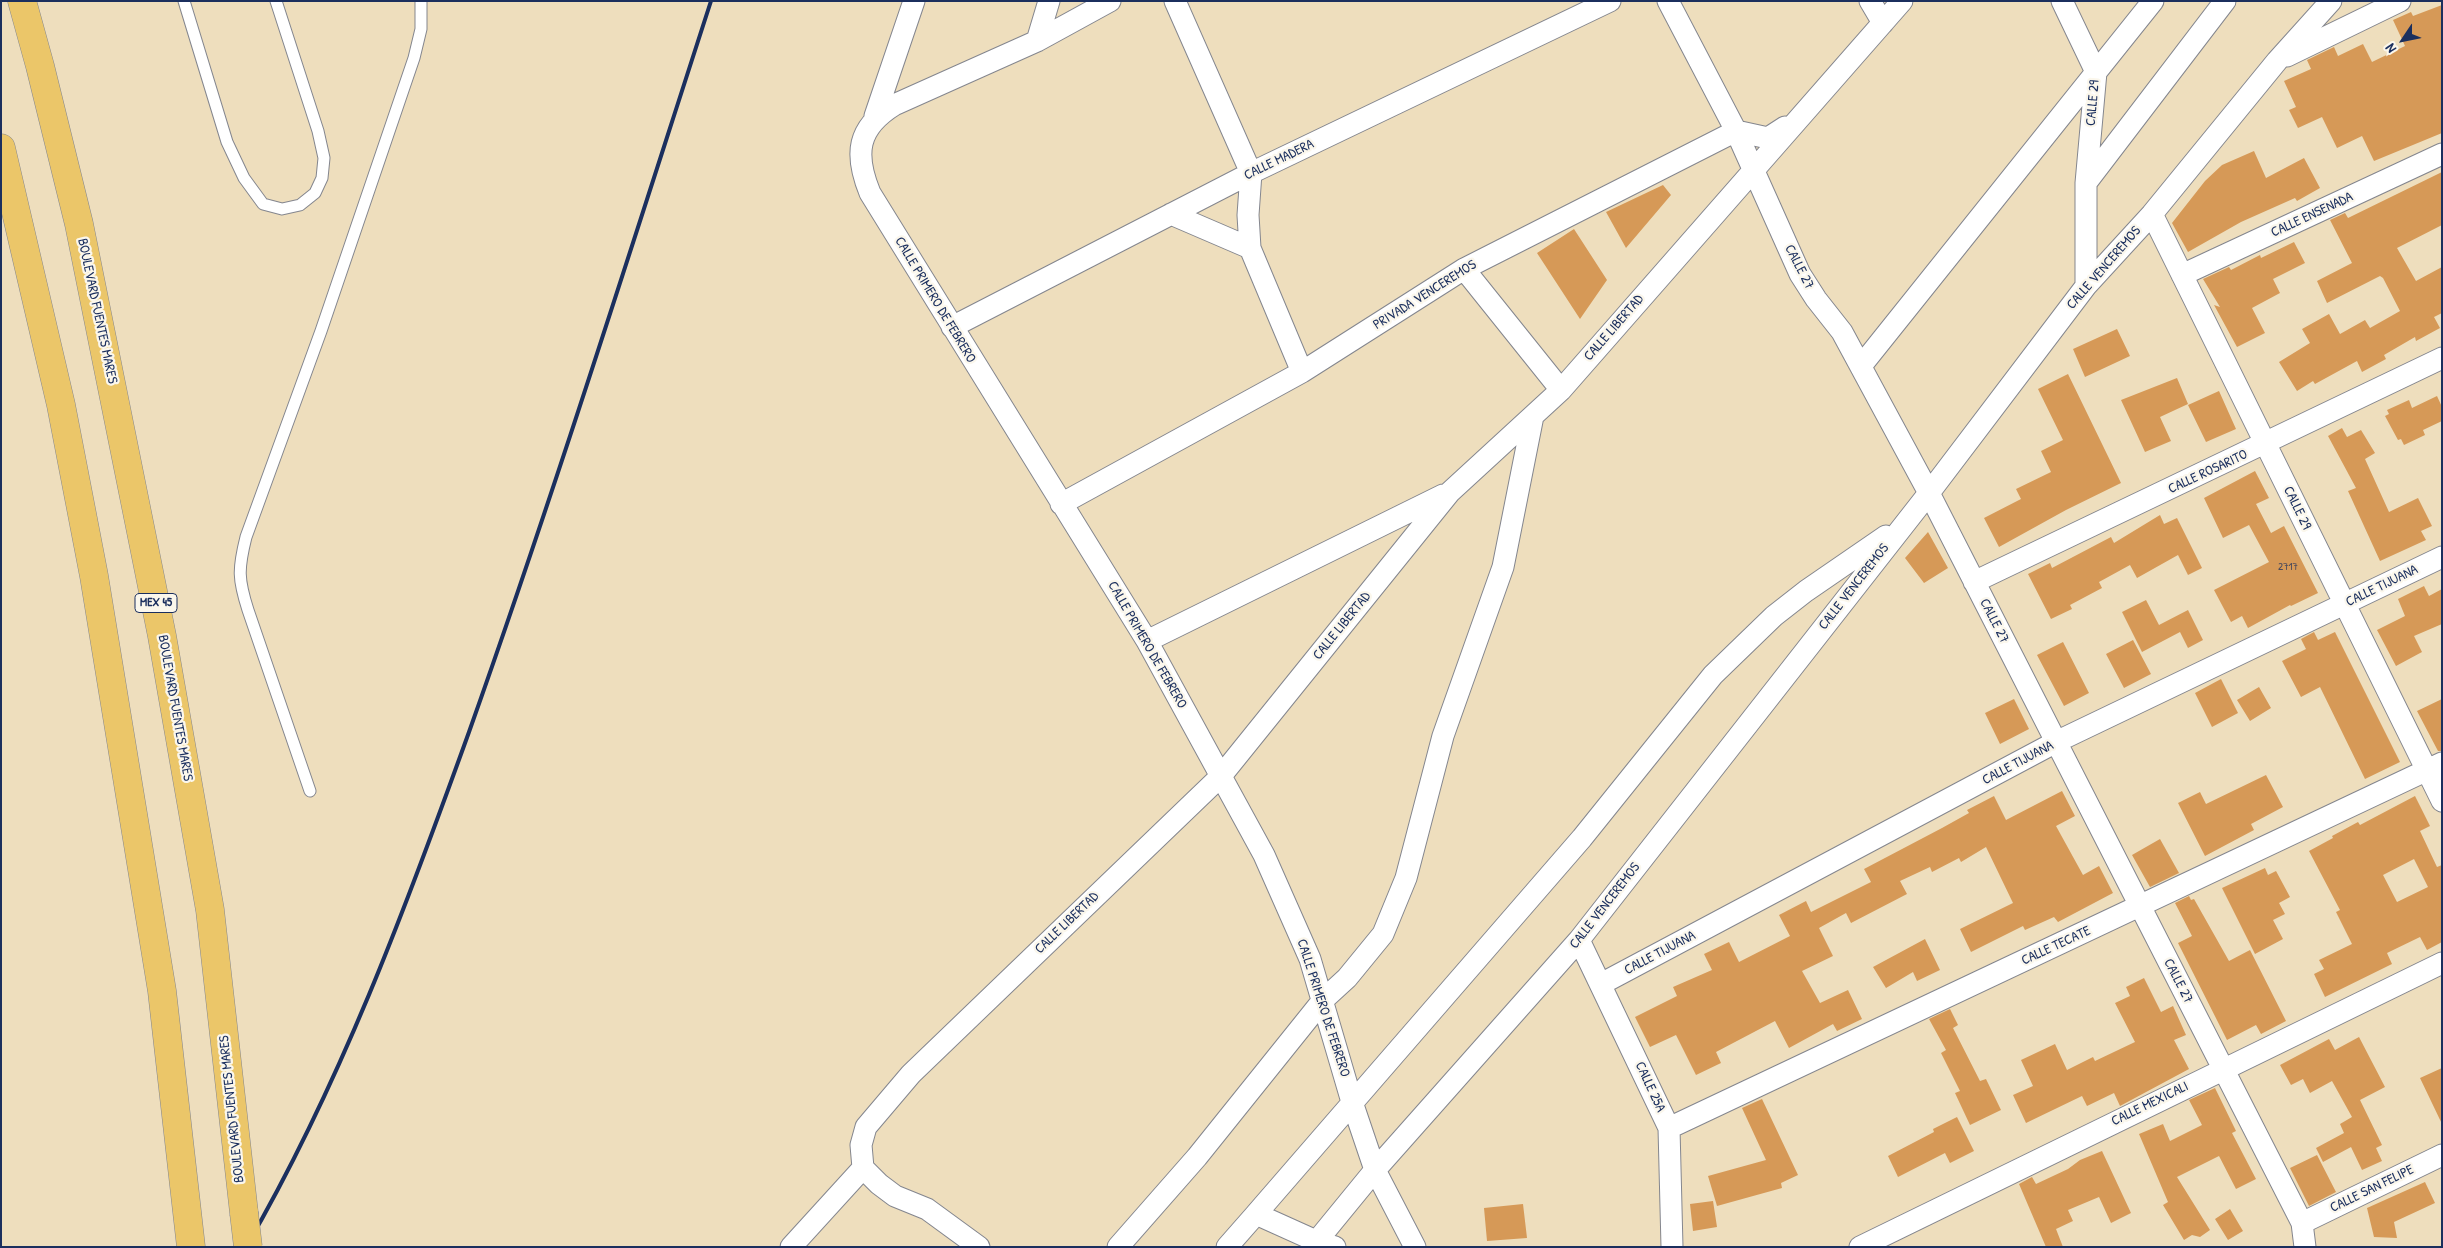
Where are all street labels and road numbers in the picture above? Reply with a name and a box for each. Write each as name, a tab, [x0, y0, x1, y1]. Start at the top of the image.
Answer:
street label: CALLE 29	[2083, 79, 2103, 127]
street label: CALLE MADERA	[1241, 136, 1317, 184]
street label: CALLE ENSENADA	[2268, 189, 2356, 241]
street label: CALLE VENCEREMOS	[2063, 223, 2145, 313]
street label: CALLE PRIMERO DE FEBRERO	[891, 234, 979, 366]
street label: BOULEVARD FUENTES MARES	[73, 237, 121, 385]
street label: CALLE 27	[1781, 242, 1817, 292]
street label: PRIVADA VENCEREMOS	[1370, 257, 1480, 333]
street label: CALLE LIBERTAD	[1581, 291, 1647, 365]
street label: CALLE ROSARITO	[2166, 446, 2250, 498]
street label: CALLE 29	[2279, 484, 2315, 532]
street label: CALLE VENCEREMOS	[1815, 541, 1893, 633]
street label: CALLE TIJUANA	[2343, 561, 2421, 611]
street label: CALLE PRIMERO DE FEBRERO	[1104, 579, 1190, 711]
street label: CALLE LIBERTAD	[1310, 589, 1374, 663]
road number: MEX 45	[135, 594, 177, 612]
street label: CALLE 27	[1976, 596, 2012, 646]
street label: BOULEVARD FUENTES MARES	[154, 634, 196, 782]
street label: CALLE TIJUANA	[1980, 737, 2056, 789]
street label: CALLE VENCEREMOS	[1566, 860, 1644, 952]
street label: CALLE LIBERTAD	[1031, 888, 1103, 958]
street label: CALLE TECATE	[2019, 923, 2093, 969]
street label: CALLE TIJUANA	[1622, 927, 1698, 979]
street label: CALLE PRIMERO DE FEBRERO	[1293, 937, 1353, 1079]
street label: CALLE 27	[2160, 956, 2196, 1006]
street label: BOULEVARD FUENTES MARES	[216, 1035, 248, 1183]
street label: CALLE 25A	[1631, 1059, 1669, 1115]
street label: CALLE MEXICALI	[2109, 1078, 2191, 1130]
street label: CALLE SAN FELIPE	[2327, 1161, 2417, 1217]

